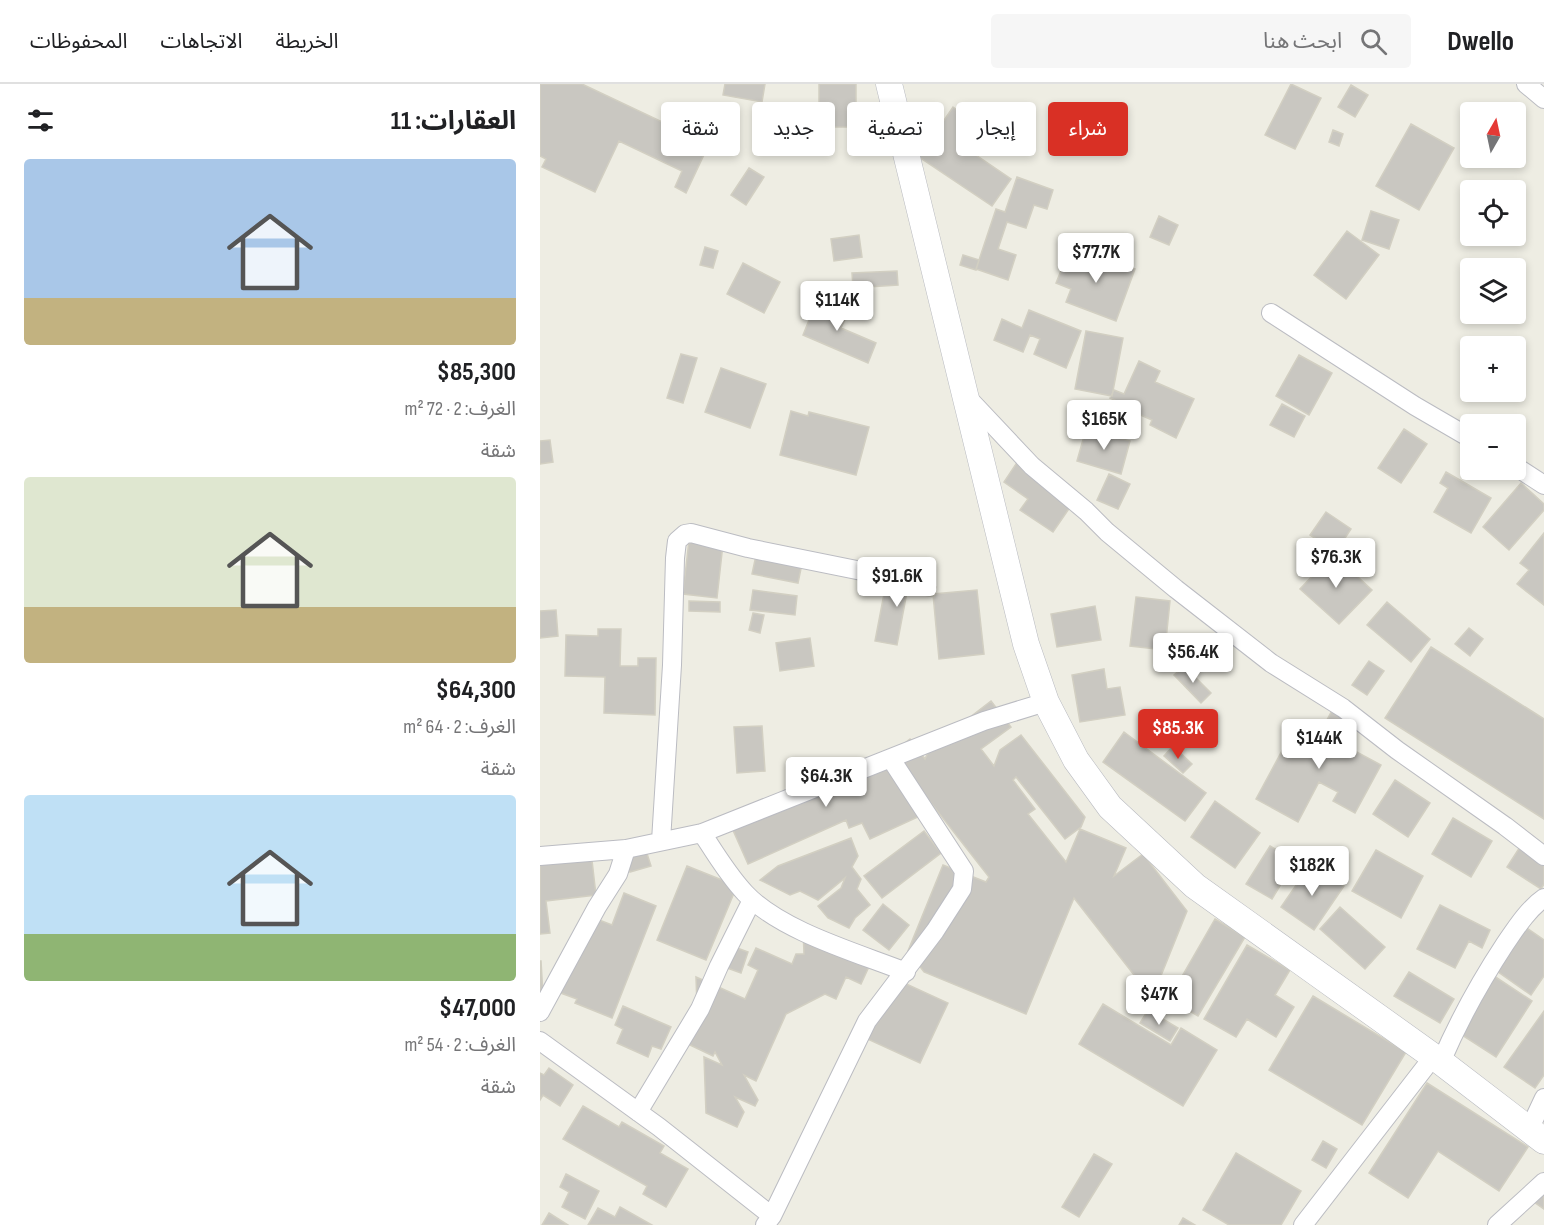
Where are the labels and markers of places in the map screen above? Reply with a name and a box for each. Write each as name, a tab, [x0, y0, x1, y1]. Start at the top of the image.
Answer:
pin: $77.7K	[1047, 233, 1145, 284]
pin: $114K	[795, 281, 879, 332]
pin: $165K	[1062, 400, 1146, 451]
pin: $76.3K	[1287, 538, 1385, 589]
pin: $91.6K	[848, 557, 946, 608]
pin: $56.4K	[1144, 633, 1242, 684]
pin: $85.3K	[1129, 709, 1227, 760]
pin: $144K	[1277, 719, 1361, 770]
pin: $64.3K	[777, 757, 875, 808]
pin: $182K	[1270, 846, 1354, 897]
pin: $47K	[1123, 975, 1195, 1026]

